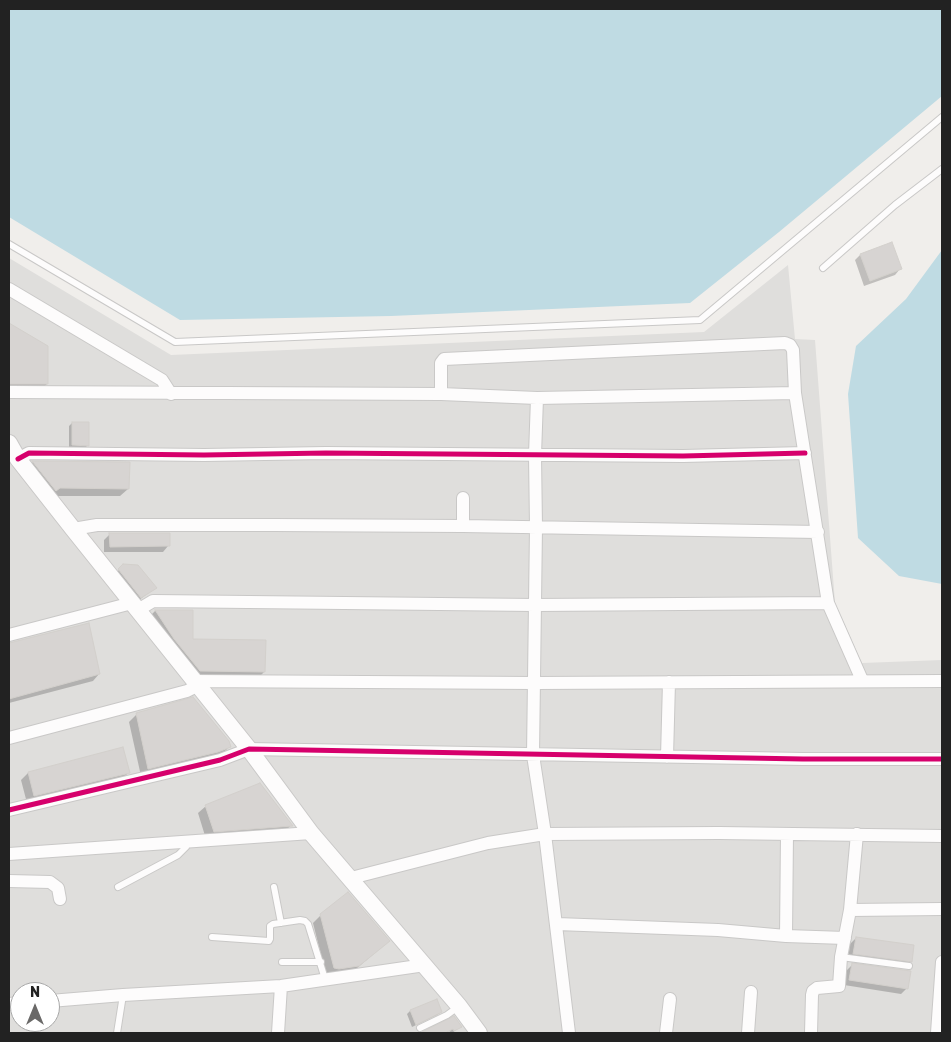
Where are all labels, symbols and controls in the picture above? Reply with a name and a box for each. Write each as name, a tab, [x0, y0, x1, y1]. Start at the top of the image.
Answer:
north arrow	[10, 982, 60, 1032]
text: N	[30, 984, 40, 1001]

